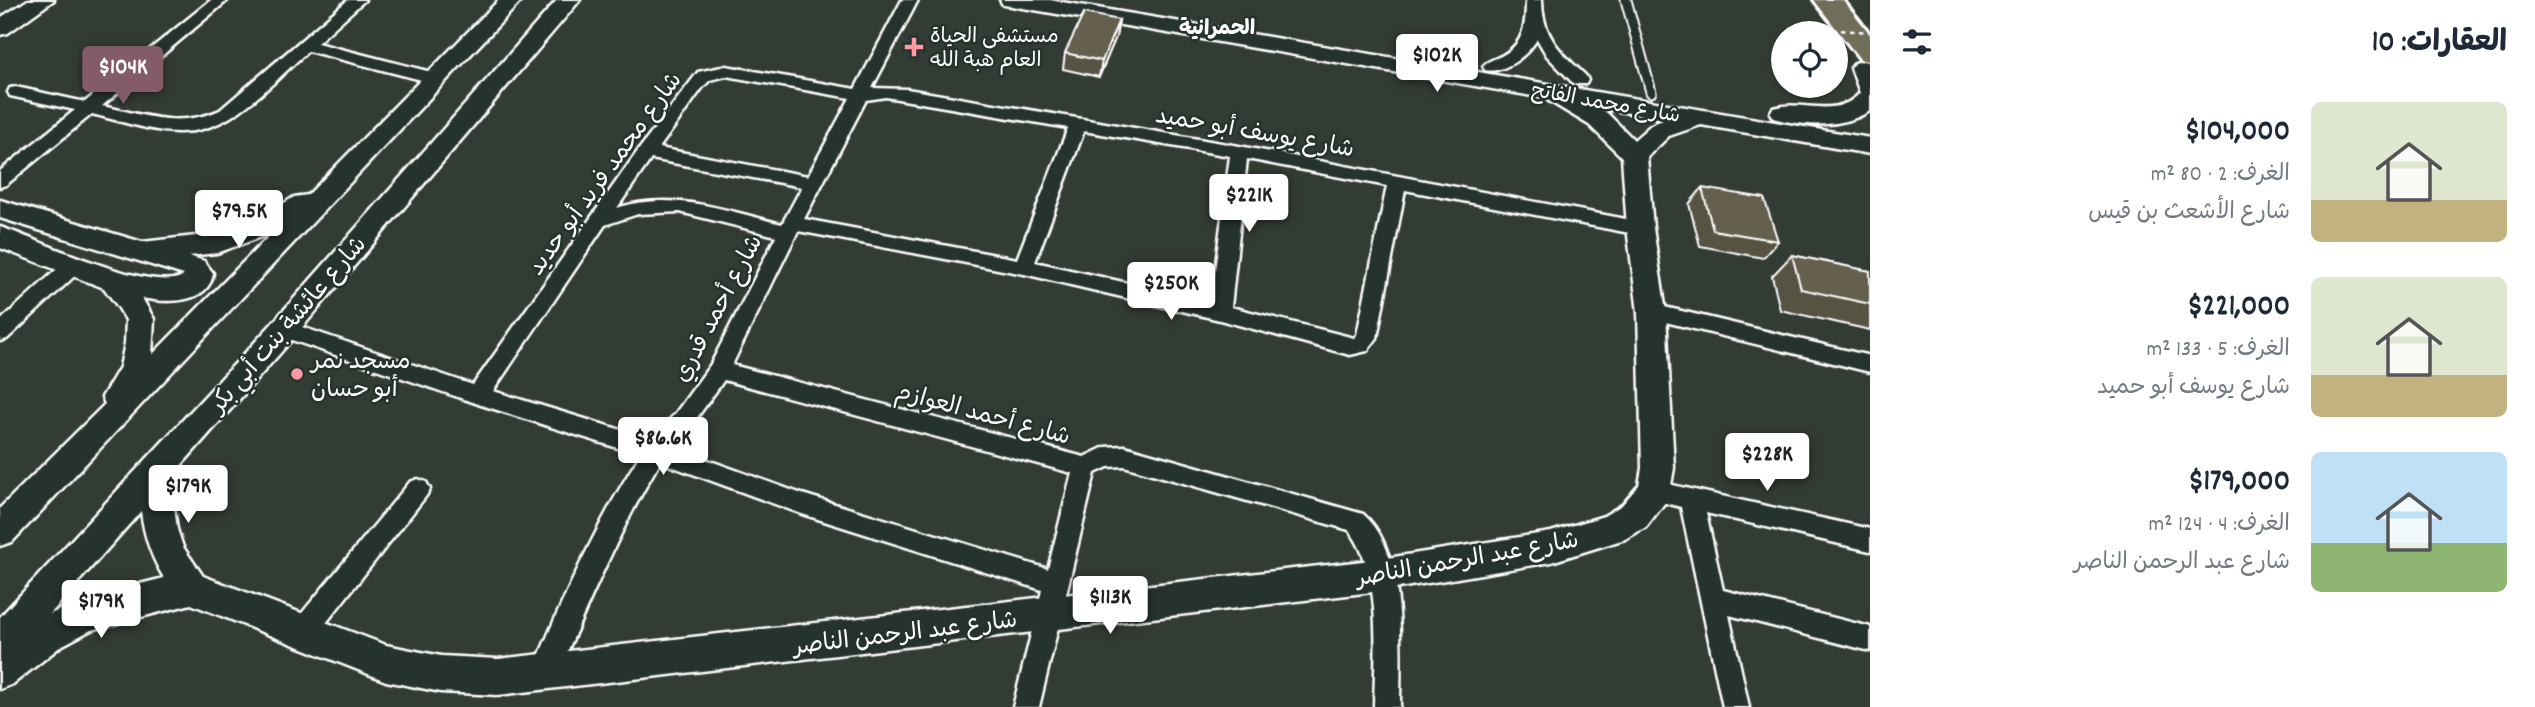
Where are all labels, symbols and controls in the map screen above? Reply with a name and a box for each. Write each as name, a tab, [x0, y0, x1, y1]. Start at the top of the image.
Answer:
district label: الحمرانية	[1179, 15, 1255, 45]
map controls	[1771, 21, 1848, 98]
button: locate	[1771, 21, 1848, 98]
place label: مستشفى الحياة العام هبة الله	[930, 23, 1059, 77]
icon: filters	[1898, 23, 1936, 61]
text: العقارات: 10	[2372, 23, 2507, 66]
pin: $102K	[1388, 34, 1486, 94]
marker: مستشفى الحياة العام هبة الله	[904, 37, 924, 57]
text: $102K	[1412, 40, 1462, 73]
pin: $104K	[74, 46, 172, 106]
text: $104K	[98, 52, 148, 85]
street label: شارع محمد فريد أبو حديد	[520, 65, 692, 283]
street label: شارع محمد الفاتح	[1529, 77, 1682, 133]
street label: شارع يوسف أبو حميد	[1152, 99, 1357, 168]
text: $104,000	[2185, 112, 2290, 155]
icon: home	[2367, 130, 2451, 214]
text: الغرف: 2 · 80 m²	[2151, 159, 2290, 192]
pin: $221K	[1200, 174, 1298, 234]
text: $221K	[1225, 180, 1273, 213]
pin: $79.5K	[182, 190, 296, 250]
text: $79.5K	[211, 196, 267, 229]
text: شارع الأشعث بن قيس	[2088, 197, 2290, 230]
street label: شارع عائشة بنت أبي بكر	[200, 229, 377, 424]
street label: شارع أحمد قدري	[666, 229, 773, 389]
pin: $250K	[1122, 262, 1220, 322]
text: $250K	[1143, 268, 1199, 301]
text: $221,000	[2187, 287, 2290, 330]
icon: home	[2367, 305, 2451, 389]
text: الغرف: 5 · 133 m²	[2146, 334, 2290, 367]
place label: مسجد نمر أبو حسان	[309, 346, 411, 408]
marker: مسجد نمر أبو حسان	[289, 366, 305, 382]
text: شارع يوسف أبو حميد	[2097, 372, 2290, 405]
street label: شارع أحمد العوازم	[891, 375, 1074, 456]
pin: $86.6K	[606, 418, 720, 477]
text: $86.6K	[634, 423, 692, 456]
pin: $228K	[1718, 434, 1816, 493]
text: $228K	[1741, 439, 1793, 472]
text: $179,000	[2188, 462, 2290, 505]
pin: $179K	[139, 466, 237, 525]
text: $179K	[165, 471, 211, 504]
icon: home	[2367, 480, 2451, 564]
text: الغرف: 4 · 124 m²	[2148, 509, 2290, 542]
street label: شارع عبد الرحمن الناصر	[1352, 525, 1582, 598]
text: شارع عبد الرحمن الناصر	[2074, 547, 2290, 580]
pin: $113K	[1061, 576, 1159, 636]
pin: $179K	[52, 580, 150, 640]
text: $113K	[1089, 582, 1131, 615]
text: $179K	[78, 586, 124, 619]
street label: شارع عبد الرحمن الناصر	[789, 604, 1019, 666]

